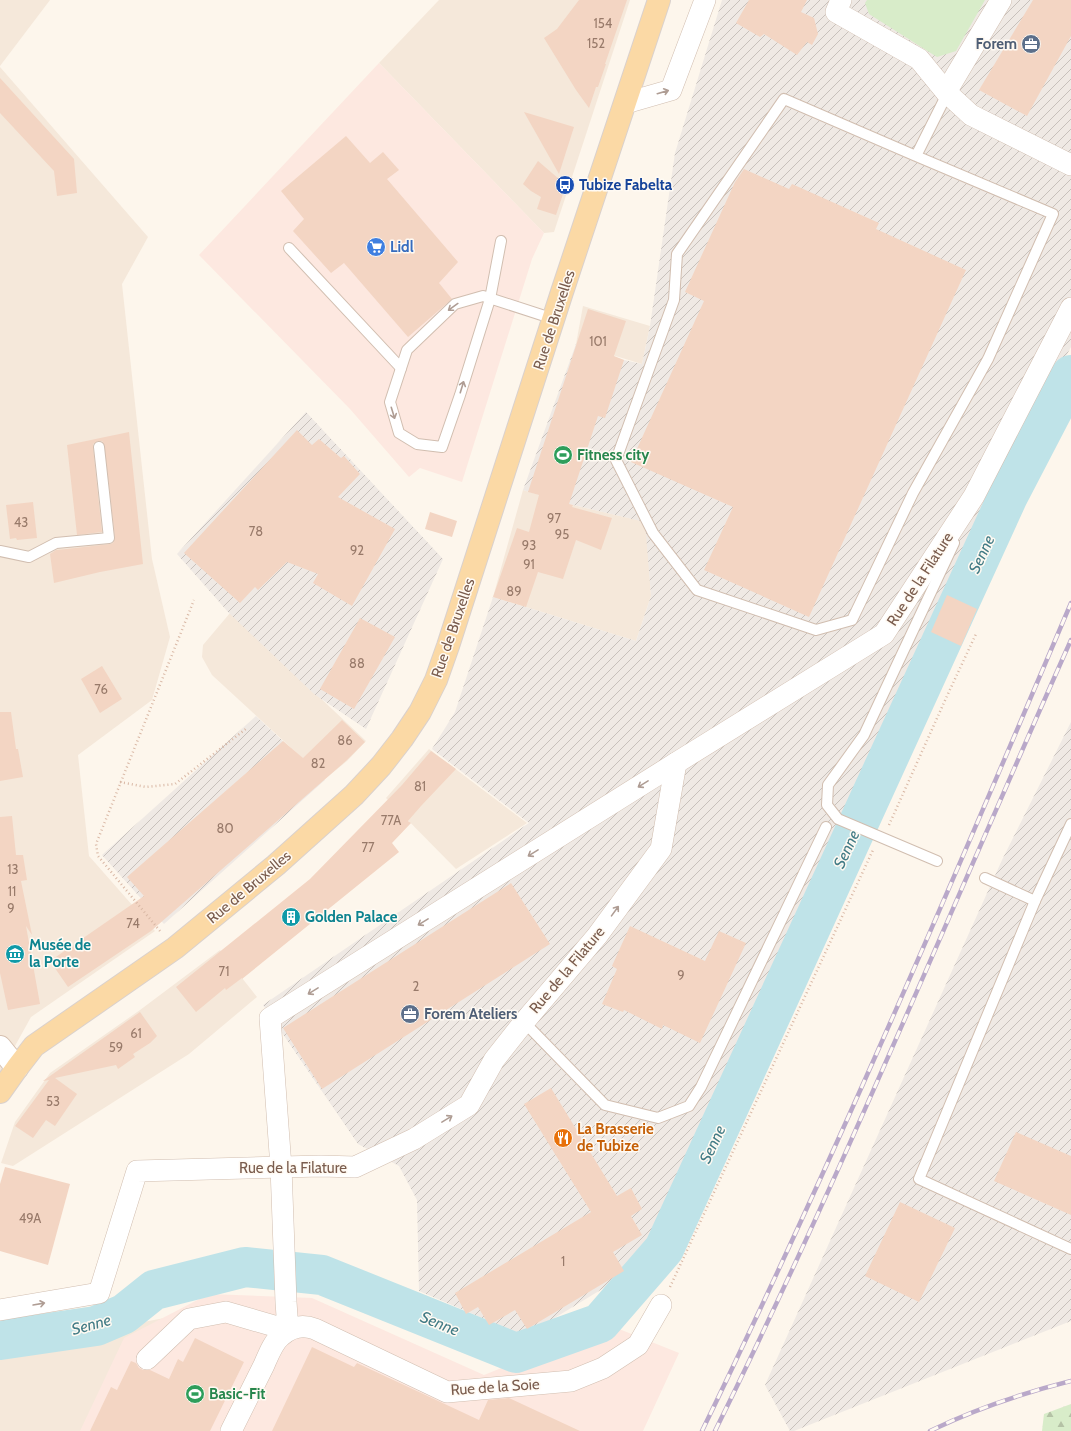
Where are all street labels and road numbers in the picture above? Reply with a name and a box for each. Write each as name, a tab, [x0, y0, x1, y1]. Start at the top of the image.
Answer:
street label: Rue de Bruxelles	[529, 268, 579, 372]
street label: Rue de la Filature	[883, 529, 957, 629]
street label: Rue de Bruxelles	[428, 576, 478, 680]
street label: Rue de Bruxelles	[203, 847, 295, 927]
street label: Rue de la Filature	[525, 923, 609, 1017]
street label: Rue de la Filature	[239, 1159, 347, 1177]
street label: Rue de la Soie	[450, 1375, 540, 1399]

